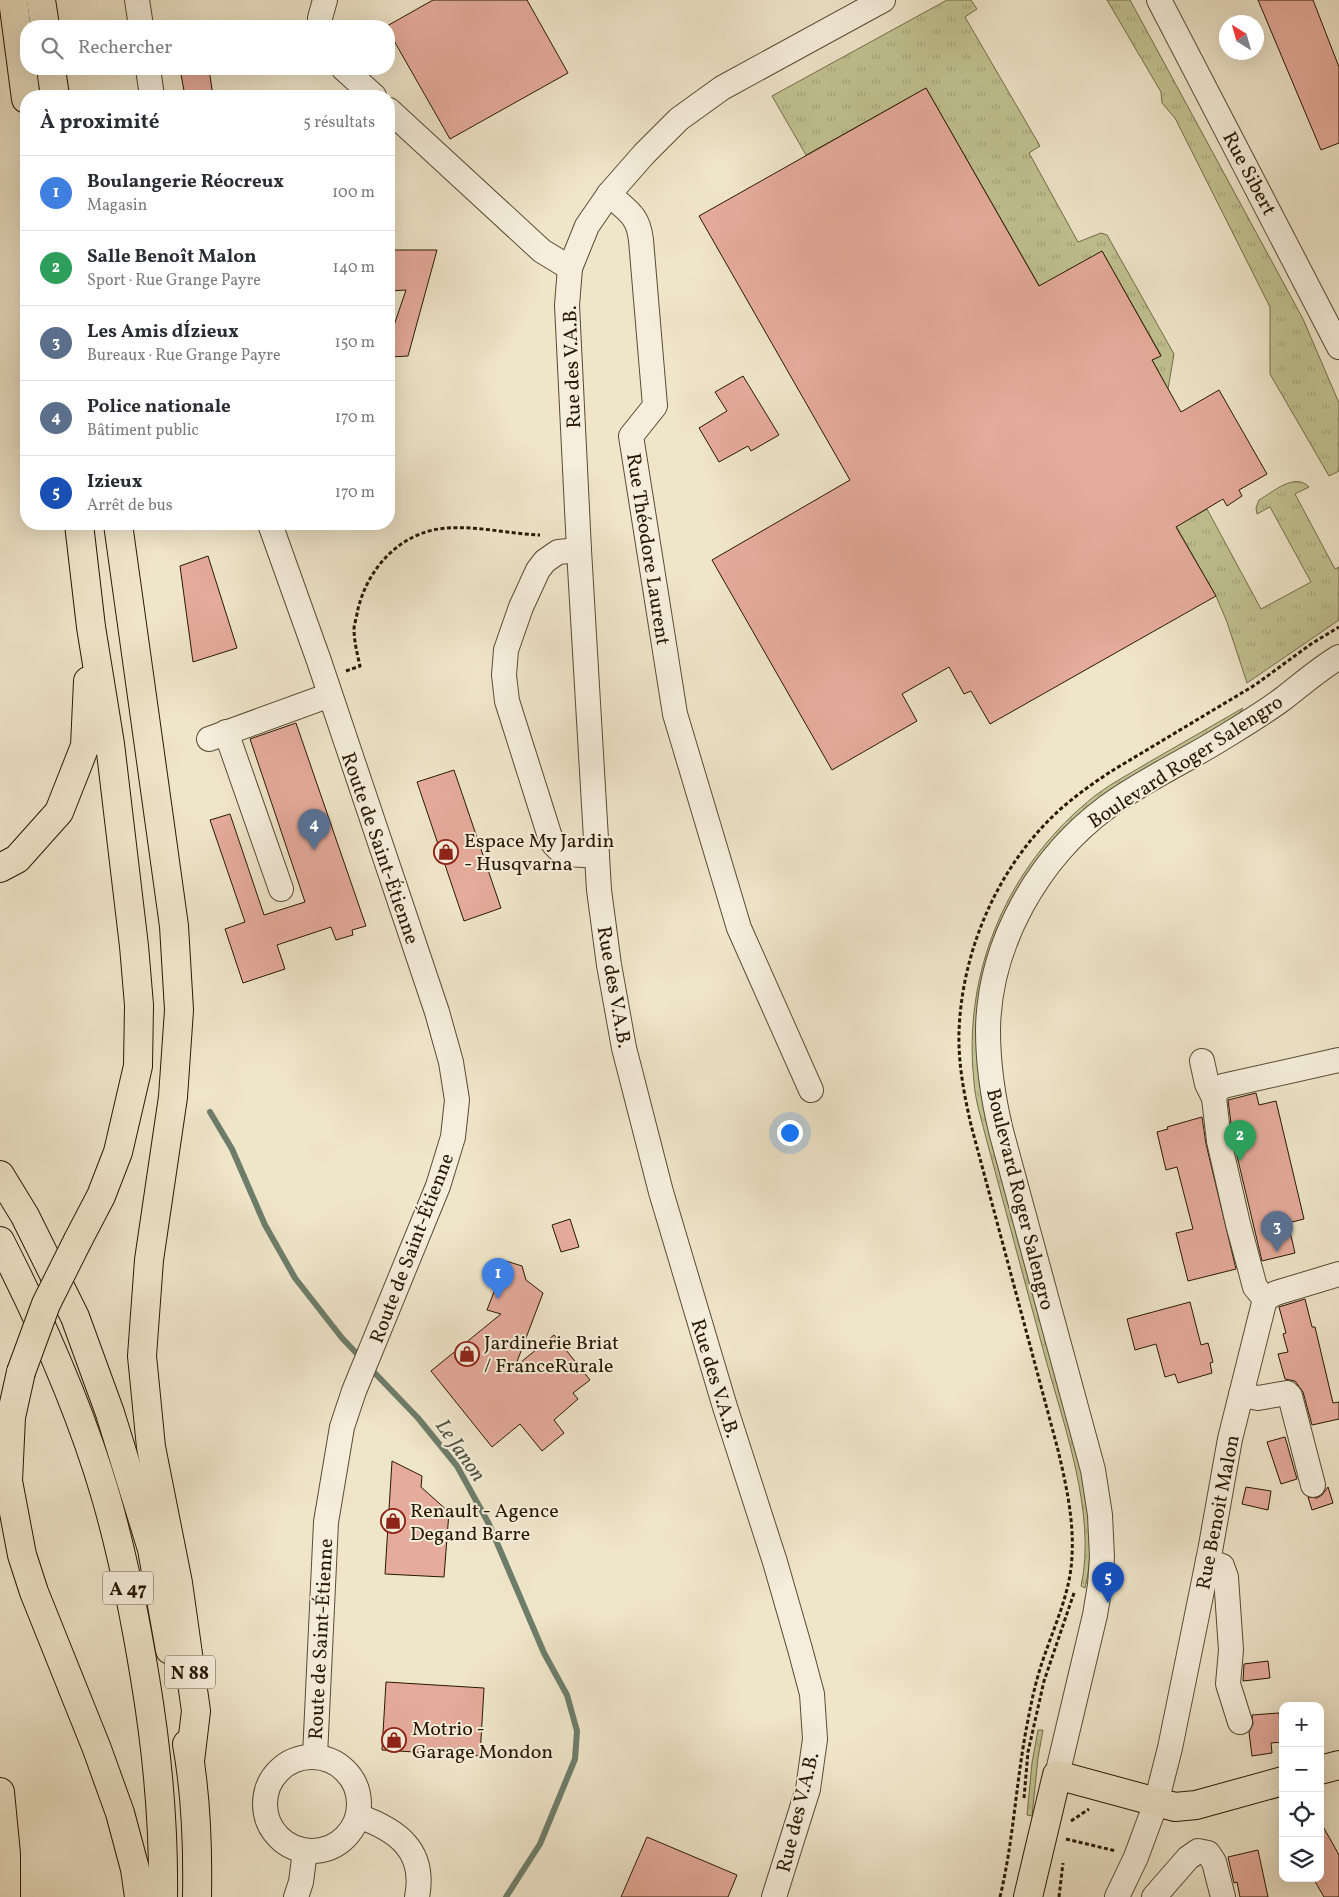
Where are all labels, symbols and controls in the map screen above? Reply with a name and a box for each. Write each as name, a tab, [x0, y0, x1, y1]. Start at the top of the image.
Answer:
north arrow	[1219, 15, 1264, 60]
search box	[20, 20, 395, 75]
icon: search	[38, 34, 66, 62]
text: Rechercher	[78, 35, 172, 61]
text: À proximité	[40, 108, 159, 137]
text: 5 résultats	[303, 112, 375, 134]
street label: Rue Sibert	[1214, 127, 1282, 221]
text: Boulangerie Réocreux	[87, 169, 284, 195]
text: 1	[53, 182, 59, 204]
text: 100 m	[332, 182, 375, 204]
text: Magasin	[87, 195, 147, 217]
text: Salle Benoît Malon	[87, 244, 256, 270]
text: 2	[52, 257, 60, 279]
text: 140 m	[333, 257, 375, 279]
text: Sport · Rue Grange Payre	[87, 270, 261, 292]
street label: Rue des V.A.B.	[557, 305, 589, 429]
text: Les Amis dÍzieux	[87, 319, 239, 345]
text: 3	[52, 332, 60, 354]
text: 150 m	[334, 332, 375, 354]
text: Bureaux · Rue Grange Payre	[87, 345, 281, 367]
text: Police nationale	[87, 394, 231, 420]
text: 4	[51, 407, 61, 429]
text: 170 m	[335, 407, 375, 429]
text: Bâtiment public	[87, 420, 199, 442]
street label: Rue Théodore Laurent	[618, 451, 676, 647]
text: Izieux	[87, 469, 142, 495]
text: 5	[52, 482, 60, 504]
text: 170 m	[335, 482, 375, 504]
text: Arrêt de bus	[87, 495, 173, 517]
street label: Boulevard Roger Salengro	[1083, 689, 1289, 836]
street label: Route de Saint-Étienne	[333, 749, 425, 948]
pin: 4	[298, 809, 330, 850]
place label: Espace My Jardin - Husqvarna	[464, 828, 614, 879]
shop icon: Espace My Jardin - Husqvarna	[433, 839, 459, 865]
street label: Rue des V.A.B.	[589, 924, 638, 1050]
street label: Boulevard Roger Salengro	[978, 1086, 1060, 1313]
your location	[777, 1120, 803, 1146]
pin: 2	[1224, 1120, 1256, 1161]
street label: Route de Saint-Étienne	[364, 1150, 462, 1348]
pin: 3	[1261, 1211, 1293, 1252]
pin: 1	[482, 1258, 514, 1299]
street label: Rue des V.A.B.	[683, 1316, 745, 1442]
place label: Jardinerie Briat / FranceRurale	[484, 1330, 619, 1381]
shop icon: Jardinerie Briat / FranceRurale	[454, 1341, 480, 1367]
water label: Le Janon	[428, 1414, 492, 1488]
street label: Rue Benoit Malon	[1190, 1433, 1248, 1592]
place label: Renault - Agence Degand Barre	[410, 1498, 559, 1549]
shop icon: Renault - Agence Degand Barre	[380, 1508, 406, 1534]
street label: Route de Saint-Étienne	[303, 1538, 341, 1740]
pin: 5	[1092, 1562, 1124, 1603]
road number: A 47	[103, 1572, 153, 1605]
road number: N 88	[165, 1655, 215, 1688]
map controls	[1279, 1702, 1324, 1882]
button: +	[1279, 1702, 1324, 1747]
place label: Motrio - Garage Mondon	[412, 1716, 553, 1767]
shop icon: Motrio - Garage Mondon	[381, 1727, 407, 1753]
button: −	[1279, 1747, 1324, 1792]
street label: Rue des V.A.B.	[770, 1749, 827, 1876]
button: locate	[1279, 1792, 1324, 1837]
button: layers	[1279, 1837, 1324, 1882]

